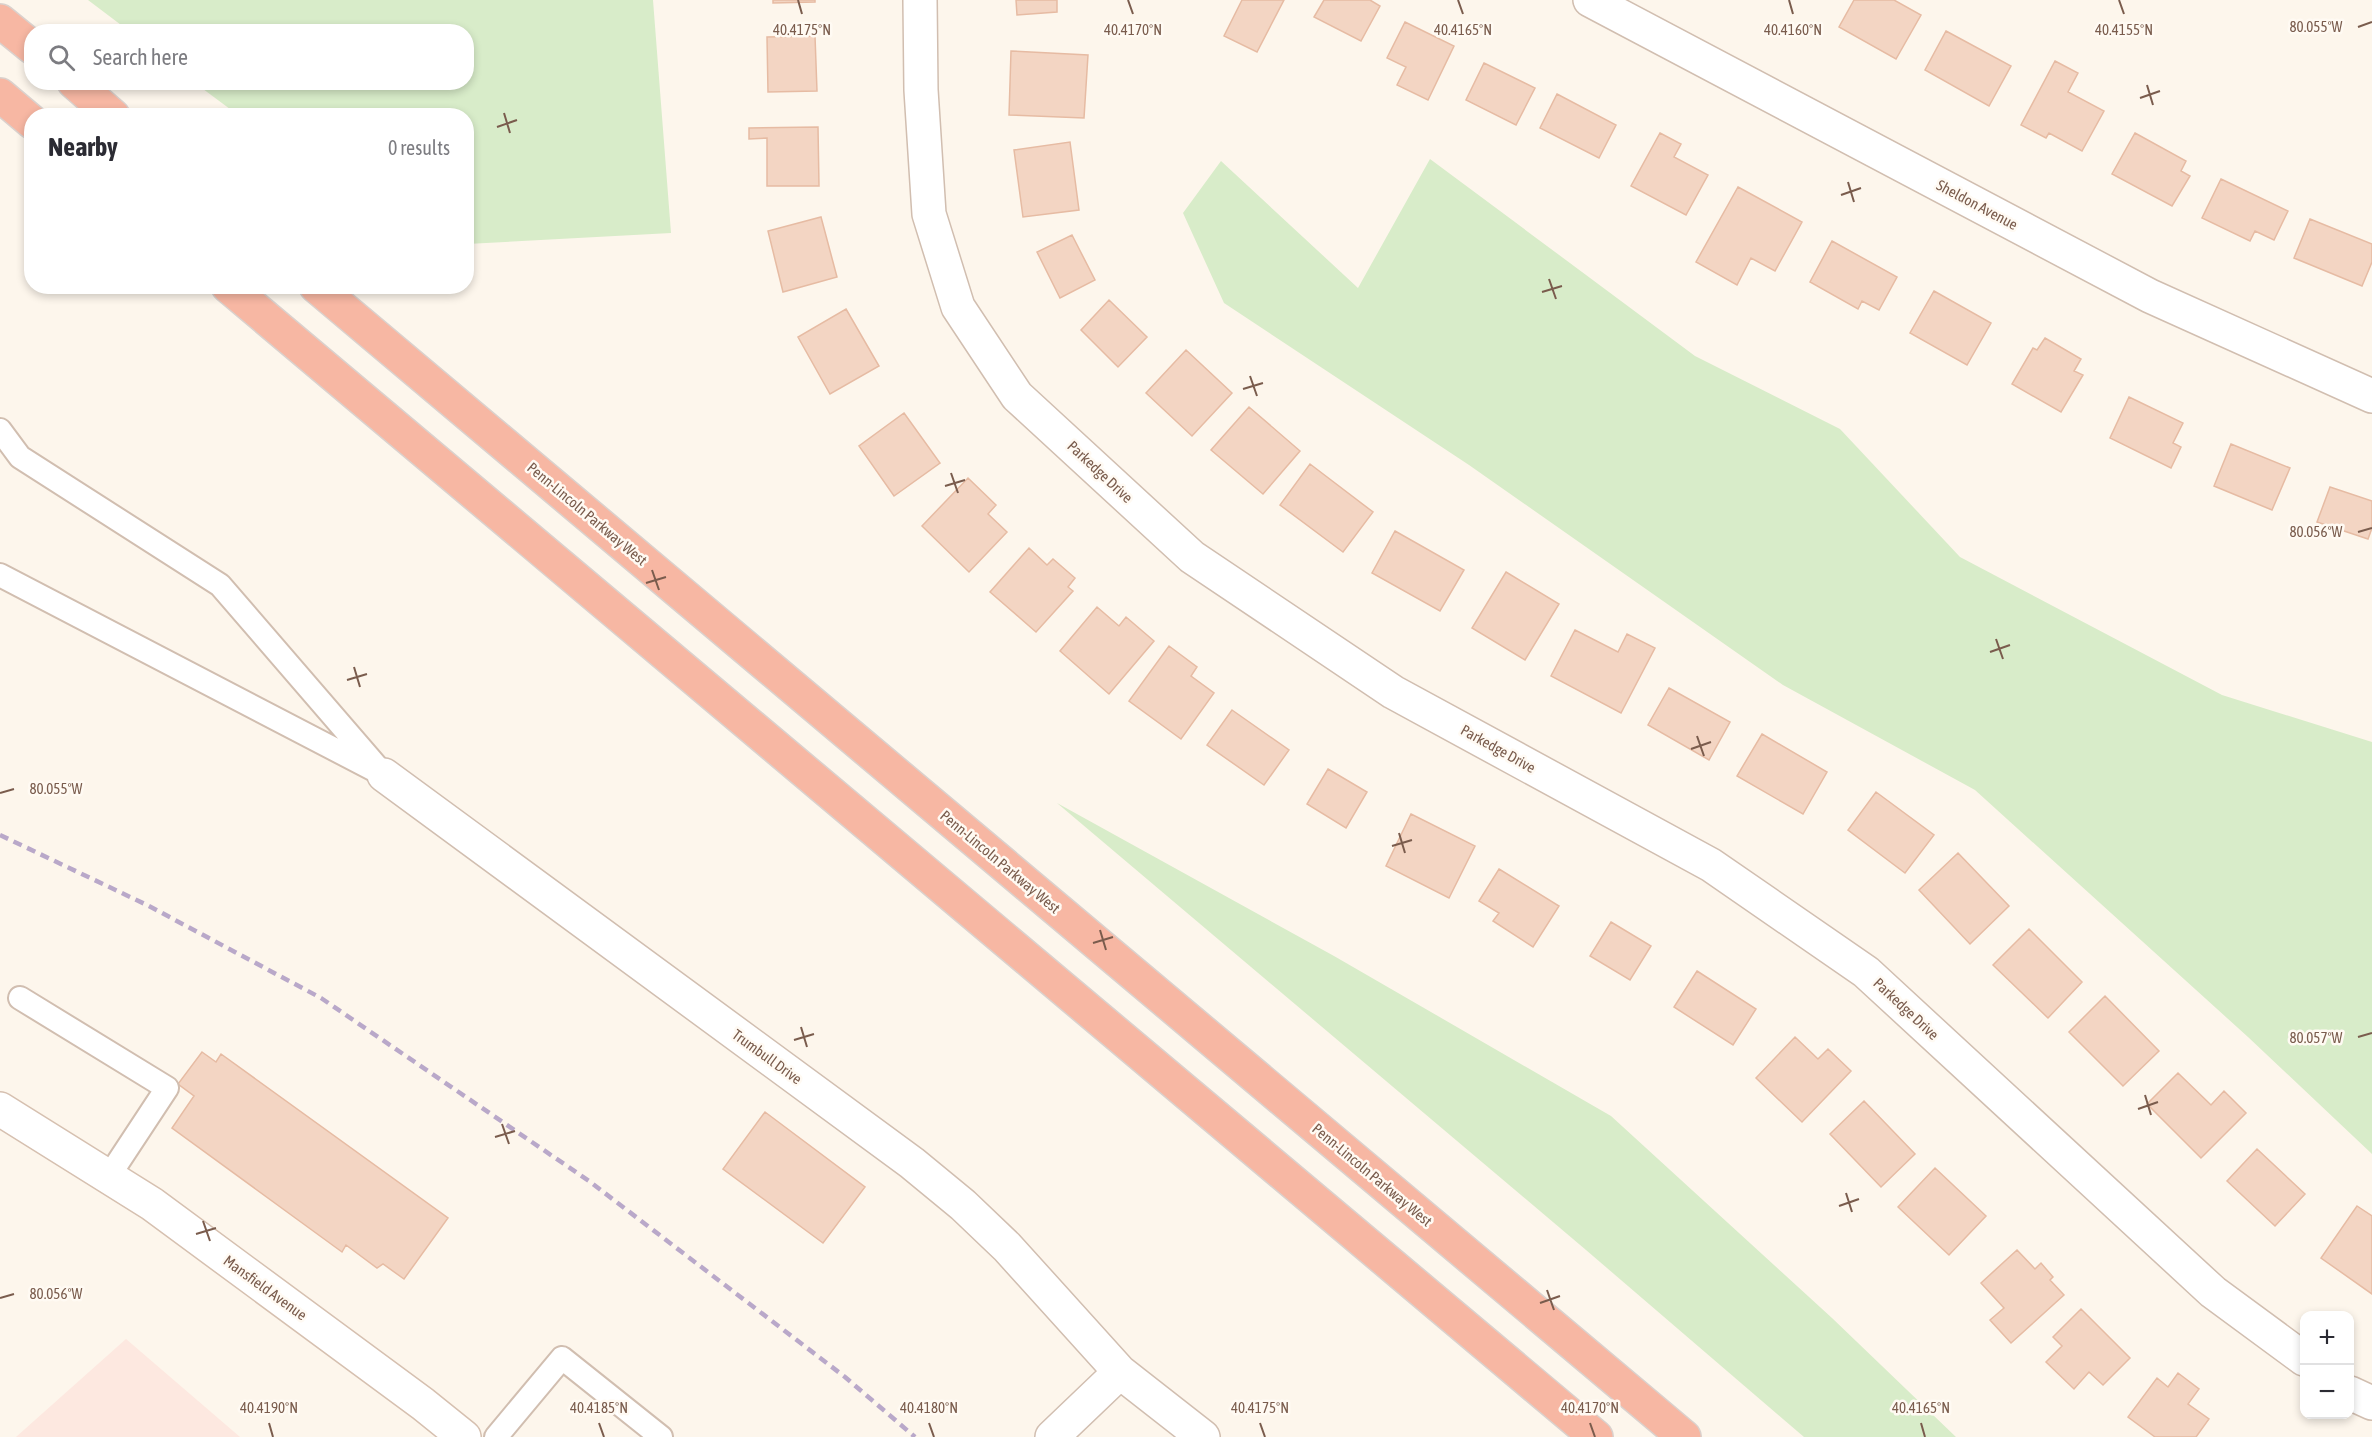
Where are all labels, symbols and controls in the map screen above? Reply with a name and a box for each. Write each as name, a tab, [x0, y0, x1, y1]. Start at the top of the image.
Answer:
text: 80.055°W	[2290, 18, 2343, 35]
text: 40.4175°N	[773, 21, 831, 38]
text: 40.4170°N	[1104, 21, 1162, 38]
text: 40.4165°N	[1434, 21, 1492, 38]
text: 40.4160°N	[1764, 21, 1822, 38]
text: 40.4155°N	[2095, 21, 2153, 38]
search box	[24, 24, 474, 90]
icon: search	[45, 41, 78, 74]
text: Search here	[93, 44, 188, 70]
text: Nearby	[48, 132, 118, 162]
text: 0 results	[388, 136, 450, 159]
street label: Sheldon Avenue	[1934, 176, 2021, 233]
street label: Parkedge Drive	[1064, 437, 1137, 506]
street label: Penn-Lincoln Parkway West	[524, 459, 650, 569]
text: 80.056°W	[2290, 523, 2343, 540]
street label: Parkedge Drive	[1458, 721, 1539, 776]
text: 80.055°W	[30, 780, 83, 797]
street label: Penn-Lincoln Parkway West	[937, 807, 1063, 917]
street label: Parkedge Drive	[1870, 974, 1943, 1043]
street label: Trumbull Drive	[729, 1026, 805, 1088]
text: 80.057°W	[2290, 1029, 2343, 1046]
street label: Penn-Lincoln Parkway West	[1309, 1120, 1435, 1230]
street label: Mansfield Avenue	[220, 1252, 310, 1324]
text: 80.056°W	[30, 1285, 83, 1302]
map controls	[2300, 1311, 2354, 1419]
button: +	[2300, 1311, 2354, 1365]
button: −	[2300, 1365, 2354, 1419]
text: 40.4190°N	[240, 1399, 298, 1416]
text: 40.4185°N	[570, 1399, 628, 1416]
text: 40.4180°N	[900, 1399, 958, 1416]
text: 40.4175°N	[1231, 1399, 1289, 1416]
text: 40.4170°N	[1561, 1399, 1619, 1416]
text: 40.4165°N	[1892, 1399, 1950, 1416]

